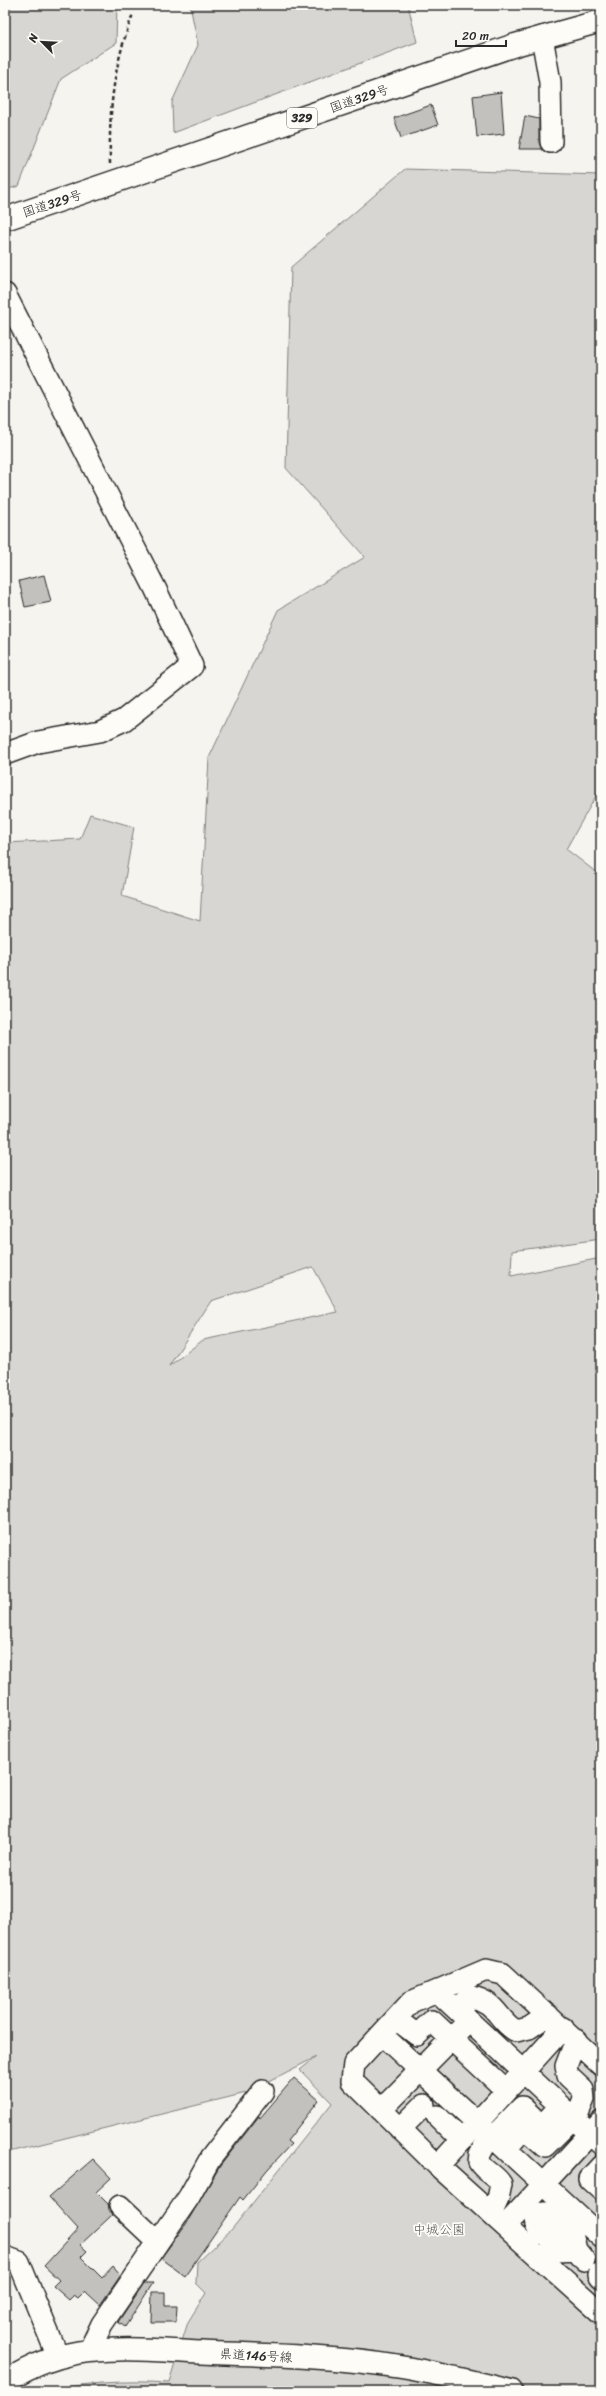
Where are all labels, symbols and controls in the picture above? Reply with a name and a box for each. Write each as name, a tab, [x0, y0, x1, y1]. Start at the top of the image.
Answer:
north arrow	[22, 22, 62, 62]
scale bar	[456, 22, 506, 48]
text: 20 m	[462, 25, 489, 47]
text: N	[23, 30, 44, 46]
street label: 国道329号	[326, 78, 392, 119]
road number: 329	[287, 108, 317, 128]
street label: 国道329号	[19, 183, 85, 224]
park label: 中城公園	[413, 2218, 465, 2241]
street label: 県道146号線	[219, 2342, 294, 2369]

